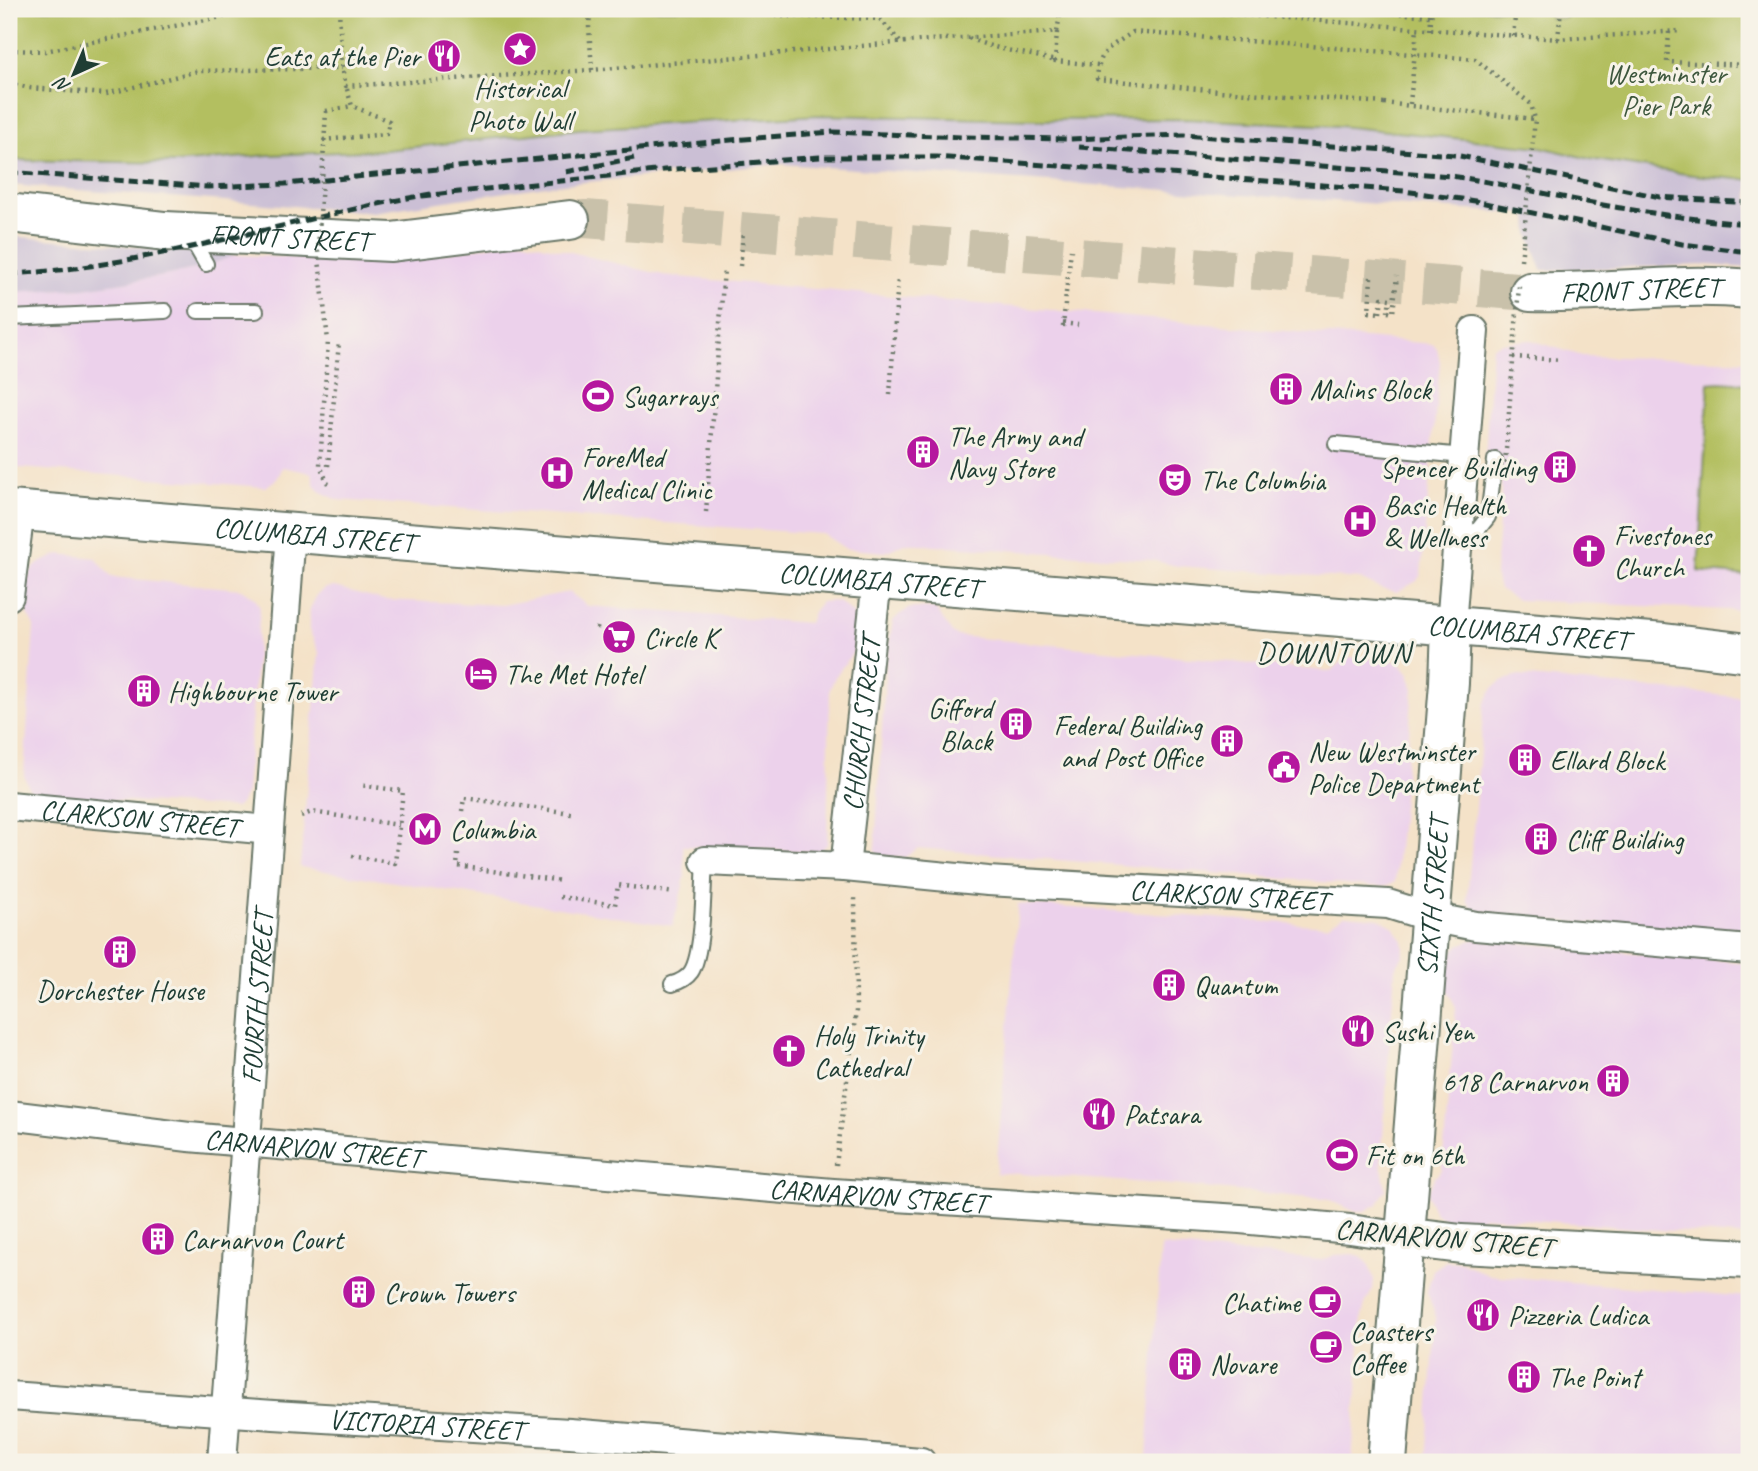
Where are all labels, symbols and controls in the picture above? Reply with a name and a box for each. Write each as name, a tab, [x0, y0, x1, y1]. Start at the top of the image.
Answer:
place icon: Historical Photo Wall	[501, 30, 539, 68]
restaurant icon: Eats at the Pier	[425, 37, 463, 75]
north arrow	[38, 38, 108, 108]
place label: Eats at the Pier	[265, 39, 422, 74]
park label: Westminster Pier Park	[1606, 56, 1729, 123]
text: N	[48, 71, 75, 98]
place label: Historical Photo Wall	[468, 71, 577, 138]
street label: FRONT STREET	[209, 216, 377, 259]
street label: FRONT STREET	[1560, 269, 1727, 310]
building icon: Malins Block	[1267, 370, 1305, 408]
place label: Malins Block	[1310, 372, 1433, 407]
sports icon: Sugarrays	[579, 377, 617, 415]
place label: Sugarrays	[622, 379, 720, 414]
place label: The Army and Navy Store	[948, 419, 1086, 486]
building icon: The Army and Navy Store	[904, 433, 942, 471]
place label: ForeMed Medical Clinic	[582, 440, 713, 507]
building icon: Spencer Building	[1541, 448, 1579, 486]
place label: Spencer Building	[1380, 450, 1538, 485]
hospital icon: ForeMed Medical Clinic	[538, 454, 576, 492]
theatre icon: The Columbia	[1156, 461, 1194, 499]
place label: The Columbia	[1200, 463, 1327, 498]
place label: Basic Health & Wellness	[1384, 488, 1507, 555]
hospital icon: Basic Health & Wellness	[1341, 502, 1379, 540]
street label: COLUMBIA STREET	[213, 509, 423, 561]
place label: Fivestones Church	[1614, 518, 1713, 585]
church icon: Fivestones Church	[1570, 532, 1608, 570]
street label: COLUMBIA STREET	[778, 554, 988, 606]
street label: COLUMBIA STREET	[1427, 607, 1637, 658]
supermarket icon: Circle K	[600, 618, 638, 656]
place label: Circle K	[644, 620, 723, 655]
street label: CHURCH STREET	[834, 628, 889, 812]
district label: DOWNTOWN	[1256, 633, 1415, 671]
hotel icon: The Met Hotel	[462, 655, 500, 693]
place label: The Met Hotel	[505, 657, 647, 692]
building icon: Highbourne Tower	[125, 672, 163, 710]
place label: Highbourne Tower	[168, 674, 340, 709]
place label: Gifford Black	[928, 691, 996, 758]
building icon: Gifford Black	[997, 705, 1035, 743]
place label: Federal Building and Post Office	[1054, 708, 1204, 775]
building icon: Federal Building and Post Office	[1208, 722, 1246, 760]
place label: New Westminster Police Department	[1308, 734, 1482, 801]
building icon: Ellard Block	[1506, 741, 1544, 779]
place label: Ellard Block	[1550, 743, 1667, 778]
public building icon: New Westminster Police Department	[1265, 748, 1303, 786]
street label: CLARKSON STREET	[39, 791, 246, 845]
street label: SIXTH STREET	[1408, 809, 1456, 977]
metro station icon: Columbia	[406, 810, 444, 848]
place label: Columbia	[450, 812, 537, 847]
building icon: Cliff Building	[1522, 820, 1560, 858]
place label: Cliff Building	[1566, 822, 1685, 857]
street label: CLARKSON STREET	[1129, 872, 1335, 918]
street label: FOURTH STREET	[233, 903, 281, 1085]
building icon: Dorchester House	[101, 933, 139, 971]
building icon: Quantum	[1150, 966, 1188, 1004]
place label: Quantum	[1194, 968, 1279, 1003]
place label: Dorchester House	[36, 973, 206, 1008]
restaurant icon: Sushi Yen	[1339, 1012, 1377, 1050]
place label: Sushi Yen	[1382, 1014, 1475, 1049]
place label: Holy Trinity Cathedral	[814, 1018, 926, 1085]
church icon: Holy Trinity Cathedral	[770, 1032, 808, 1070]
building icon: 618 Carnarvon	[1594, 1062, 1632, 1100]
place label: 618 Carnarvon	[1442, 1064, 1588, 1099]
restaurant icon: Patsara	[1080, 1095, 1118, 1133]
place label: Patsara	[1124, 1097, 1202, 1132]
street label: CARNARVON STREET	[203, 1121, 429, 1176]
sports icon: Fit on 6th	[1323, 1136, 1361, 1174]
place label: Fit on 6th	[1366, 1138, 1465, 1173]
street label: CARNARVON STREET	[768, 1170, 994, 1221]
street label: CARNARVON STREET	[1334, 1211, 1560, 1265]
building icon: Carnarvon Court	[139, 1220, 177, 1258]
place label: Carnarvon Court	[182, 1222, 346, 1257]
building icon: Crown Towers	[340, 1273, 378, 1311]
place label: Crown Towers	[384, 1275, 517, 1310]
cafe icon: Chatime	[1306, 1283, 1344, 1321]
place label: Chatime	[1222, 1285, 1302, 1320]
restaurant icon: Pizzeria Ludica	[1464, 1296, 1502, 1334]
place label: Pizzeria Ludica	[1508, 1298, 1650, 1333]
place label: Coasters Coffee	[1350, 1314, 1434, 1381]
cafe icon: Coasters Coffee	[1307, 1328, 1345, 1366]
building icon: Novare	[1166, 1345, 1204, 1383]
place label: Novare	[1210, 1347, 1278, 1382]
building icon: The Point	[1505, 1358, 1543, 1396]
place label: The Point	[1548, 1360, 1644, 1395]
street label: VICTORIA STREET	[328, 1401, 531, 1448]

